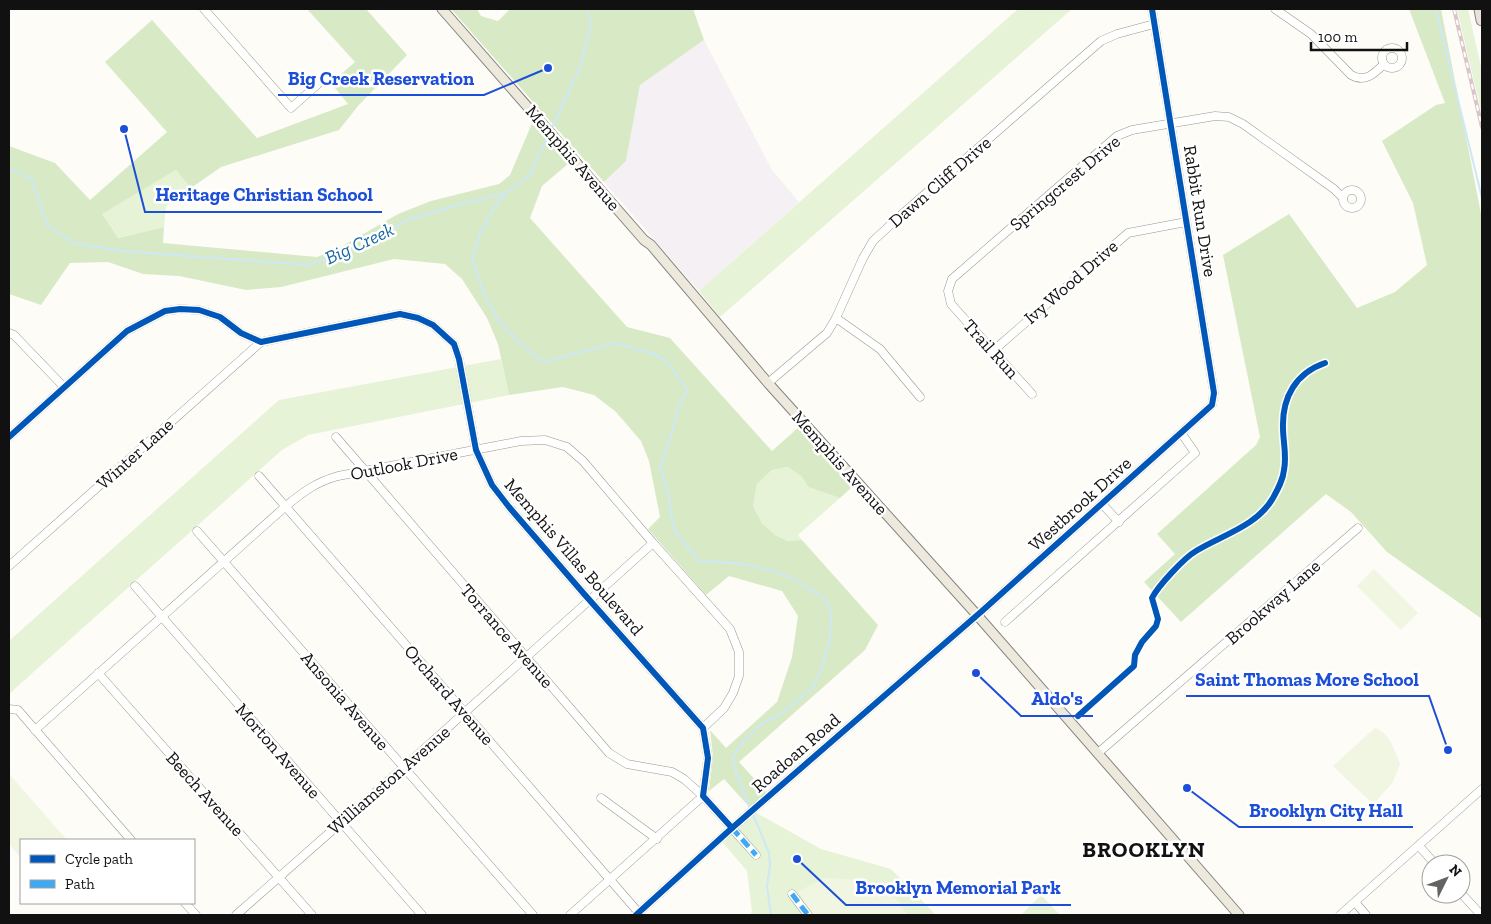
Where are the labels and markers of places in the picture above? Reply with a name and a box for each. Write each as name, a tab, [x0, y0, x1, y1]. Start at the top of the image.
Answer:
callout: Big Creek Reservation	[278, 61, 484, 95]
callout: Heritage Christian School	[145, 178, 382, 212]
callout: Saint Thomas More School	[1186, 662, 1429, 696]
callout: Aldo's	[1021, 682, 1093, 716]
callout: Brooklyn City Hall	[1239, 793, 1413, 827]
callout: Brooklyn Memorial Park	[846, 871, 1071, 905]

